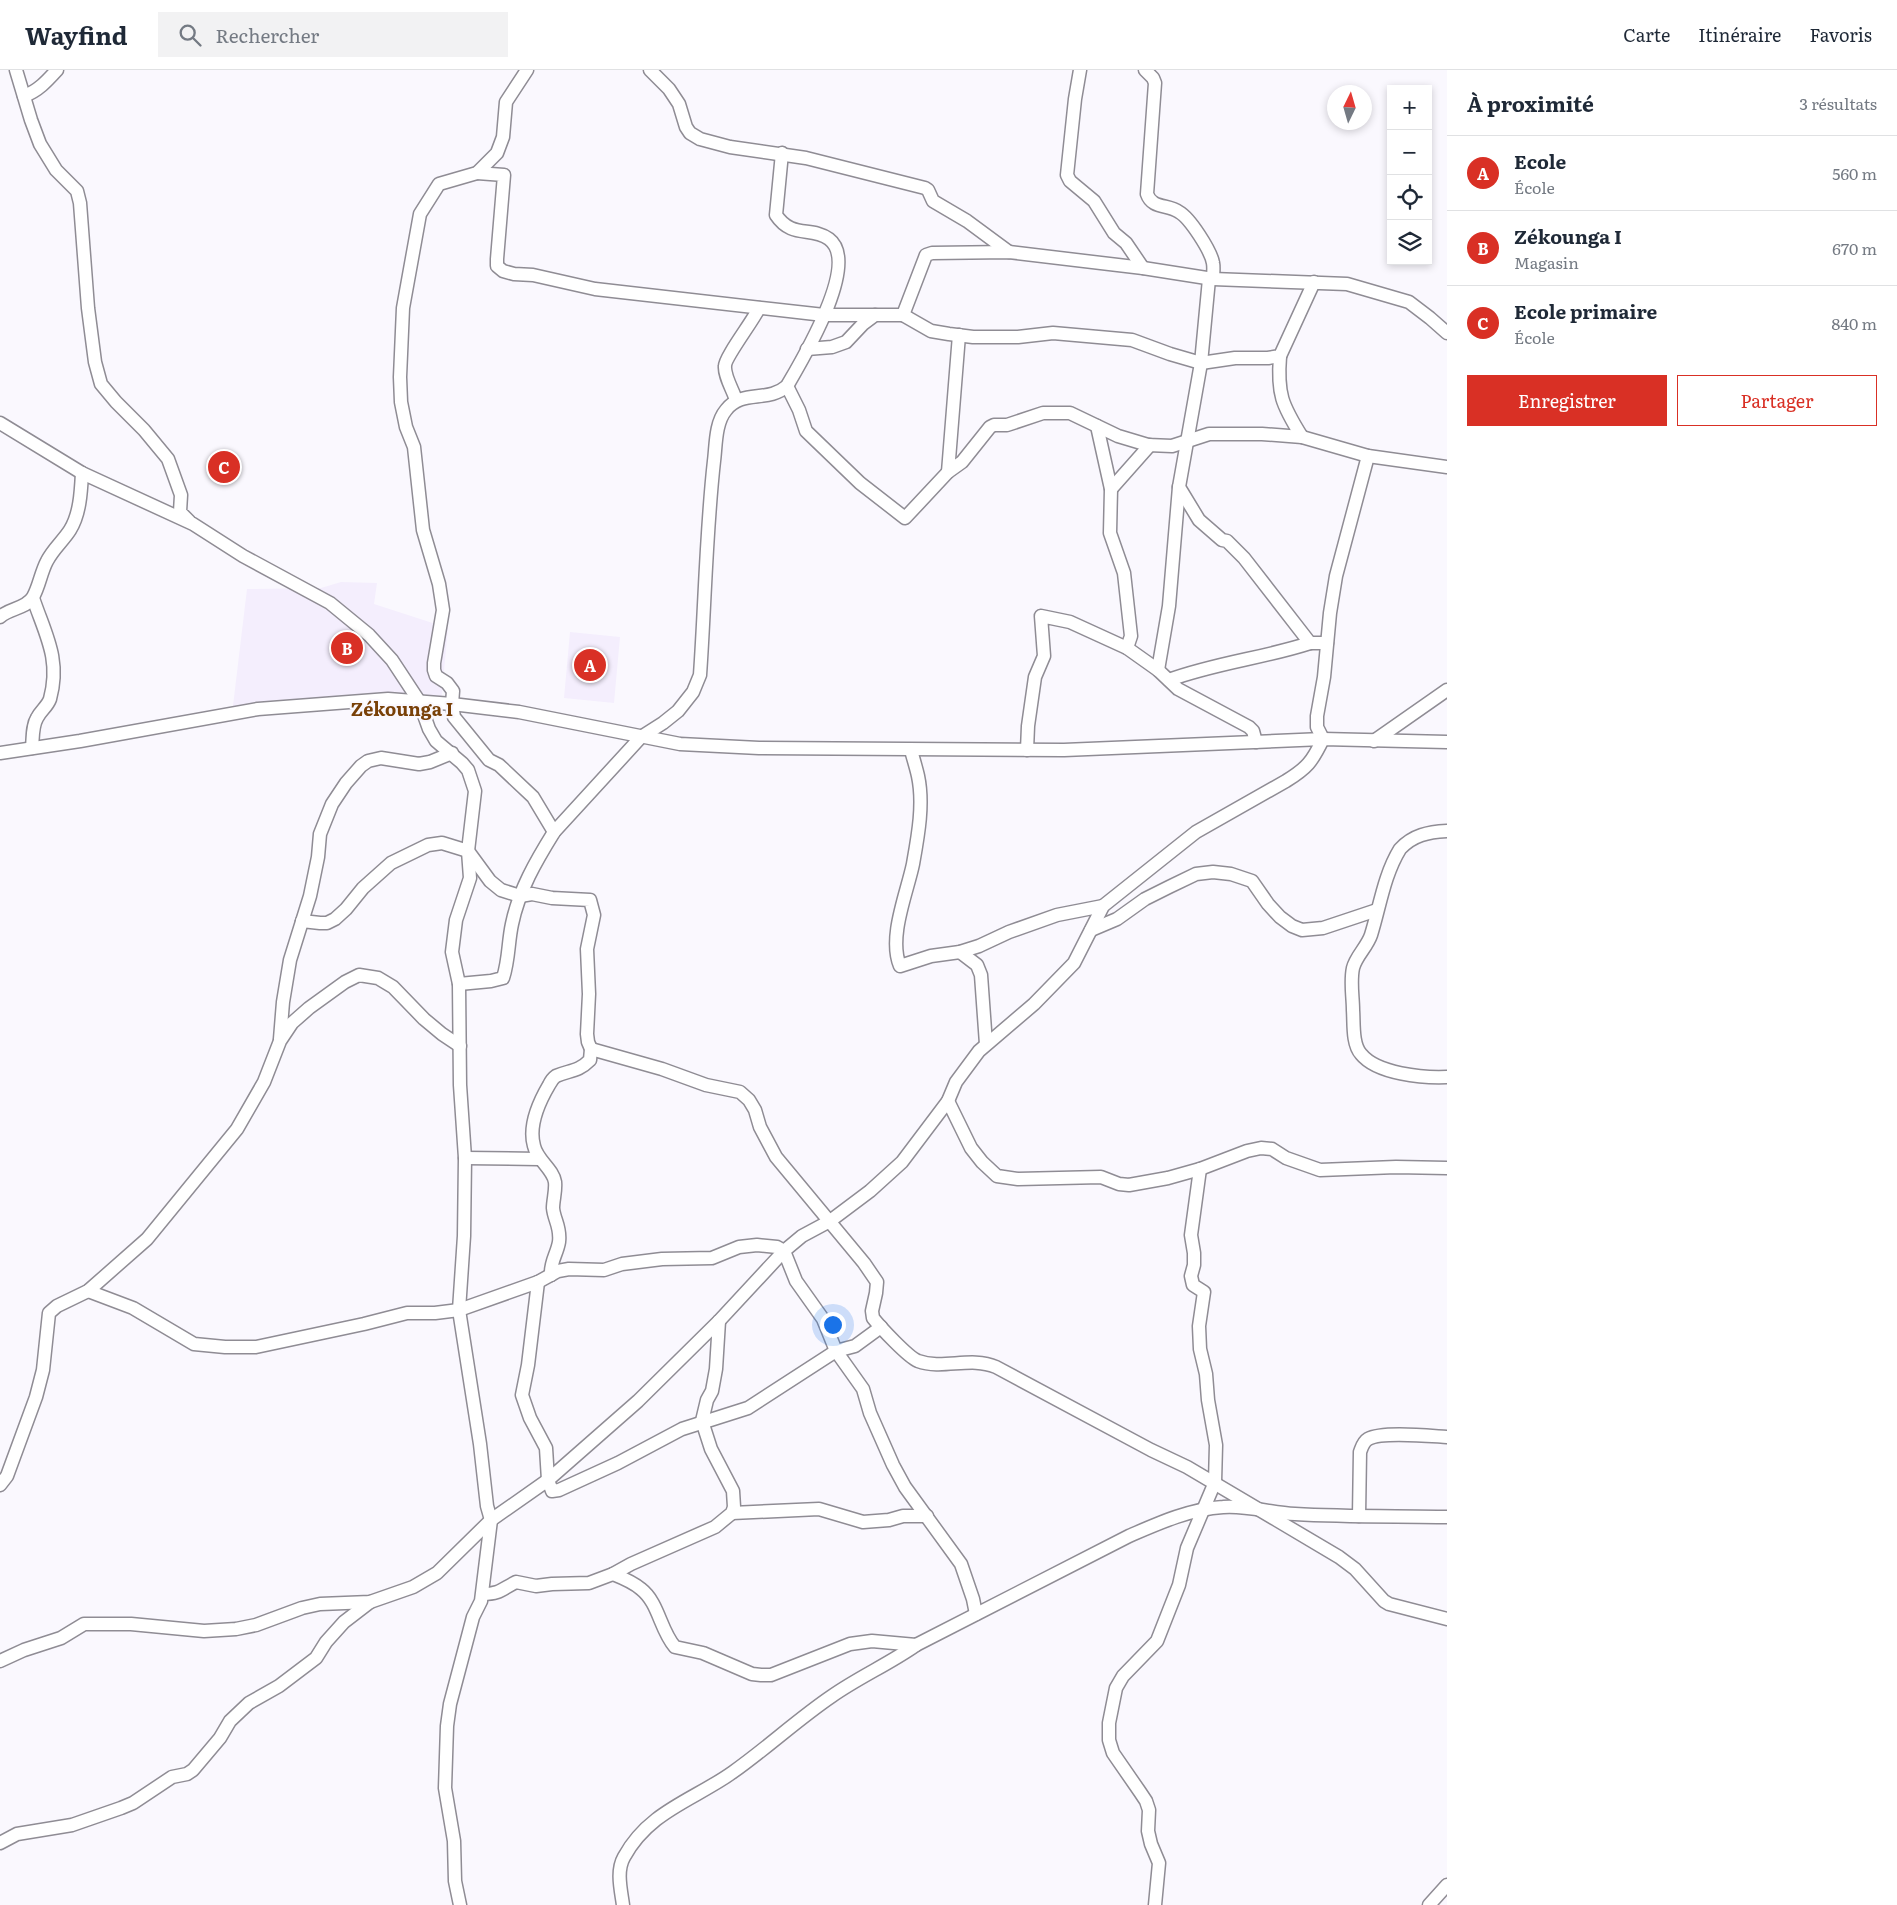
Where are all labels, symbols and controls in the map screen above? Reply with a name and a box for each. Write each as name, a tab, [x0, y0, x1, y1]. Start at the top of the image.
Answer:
search box	[158, 12, 508, 57]
text: Wayfind	[25, 17, 128, 52]
icon: search	[176, 21, 204, 49]
text: Rechercher	[216, 21, 319, 49]
text: Carte	[1623, 21, 1670, 48]
text: Itinéraire	[1698, 21, 1781, 48]
text: Favoris	[1809, 21, 1872, 48]
north arrow	[1327, 85, 1372, 130]
map controls	[1387, 85, 1432, 265]
button: +	[1387, 85, 1432, 130]
text: À proximité	[1467, 87, 1594, 118]
text: 3 résultats	[1799, 91, 1877, 115]
button: −	[1387, 130, 1432, 175]
text: Ecole	[1514, 147, 1566, 175]
text: A	[1477, 161, 1489, 185]
text: 560 m	[1832, 161, 1877, 185]
button: locate	[1387, 175, 1432, 220]
text: École	[1514, 175, 1555, 199]
button: layers	[1387, 220, 1432, 265]
text: Zékounga I	[1514, 222, 1622, 250]
text: B	[1477, 236, 1489, 260]
text: 670 m	[1832, 236, 1877, 260]
text: Magasin	[1514, 250, 1579, 274]
text: Ecole primaire	[1514, 297, 1657, 325]
text: C	[1477, 311, 1489, 335]
text: 840 m	[1831, 311, 1877, 335]
text: École	[1514, 325, 1555, 349]
button: Enregistrer	[1467, 375, 1667, 426]
button: Partager	[1677, 375, 1877, 426]
pin: C	[208, 448, 240, 486]
pin: B	[331, 629, 363, 667]
pin: A	[574, 646, 606, 684]
district label: Zékounga I	[351, 695, 453, 722]
your location	[820, 1312, 846, 1338]

